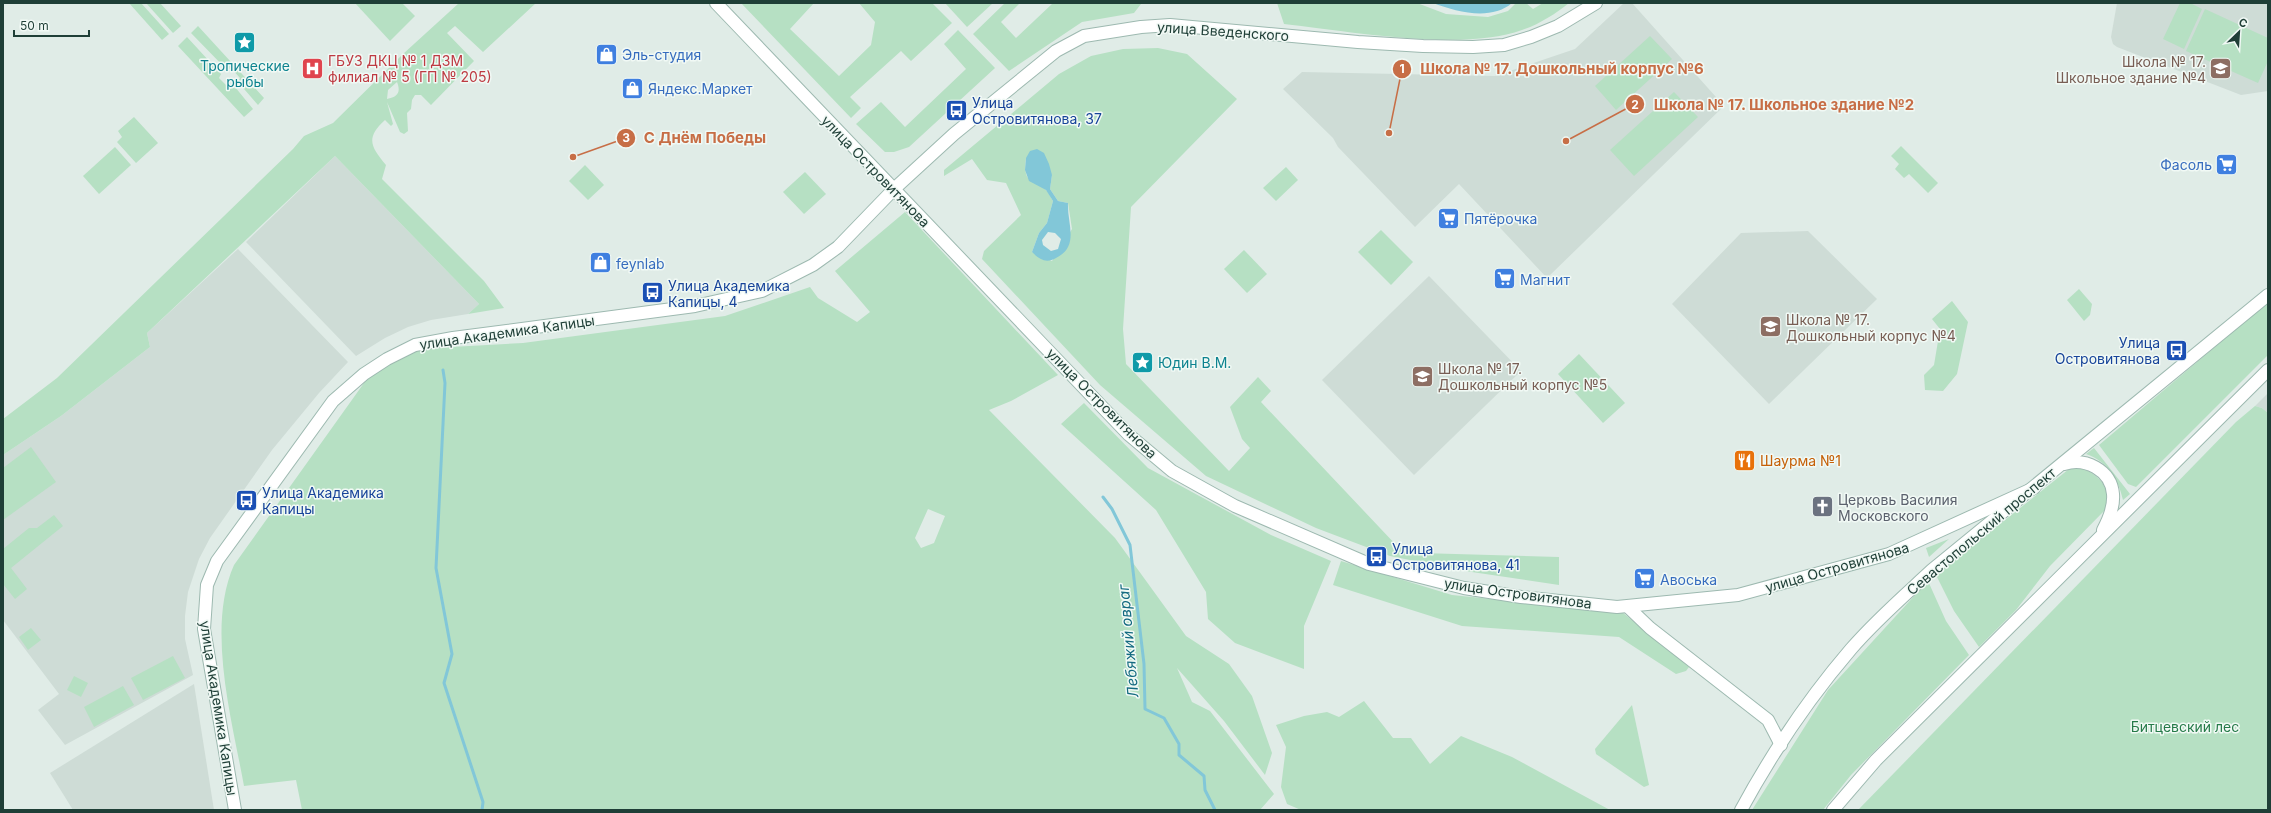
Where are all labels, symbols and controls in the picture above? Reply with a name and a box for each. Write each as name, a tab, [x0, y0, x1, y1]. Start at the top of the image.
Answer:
scale bar	[14, 12, 89, 38]
north arrow	[2219, 12, 2259, 52]
text: С	[2237, 15, 2250, 31]
text: 50 m	[20, 18, 49, 33]
street label: улица Введенского	[1157, 18, 1289, 44]
place icon: Тропические рыбы	[232, 30, 258, 56]
shop icon: Эль-студия	[594, 41, 620, 67]
place label: Эль-студия	[622, 46, 701, 63]
place label: ГБУЗ ДКЦ № 1 ДЗМ филиал № 5 (ГП № 205)	[328, 52, 492, 85]
place label: Школа № 17. Школьное здание №4	[2056, 53, 2206, 86]
hospital icon: ГБУЗ ДКЦ № 1 ДЗМ филиал № 5 (ГП № 205)	[299, 55, 325, 81]
callout: Школа № 17. Дошкольный корпус №6	[1392, 56, 1712, 83]
school or university icon: Школа № 17. Школьное здание №4	[2208, 56, 2234, 82]
place label: Тропические рыбы	[200, 57, 290, 90]
text: Школа № 17. Дошкольный корпус №6	[1420, 59, 1704, 78]
text: 1	[1399, 61, 1405, 76]
shop icon: Яндекс.Маркет	[620, 75, 646, 101]
place label: Яндекс.Маркет	[648, 80, 753, 97]
callout: Школа № 17. Школьное здание №2	[1625, 91, 1922, 118]
place label: Улица Островитянова, 37	[972, 94, 1102, 127]
text: Школа № 17. Школьное здание №2	[1654, 95, 1914, 114]
bus stop icon: Улица Островитянова, 37	[943, 97, 969, 123]
text: 2	[1631, 97, 1639, 112]
street label: улица Островитянова	[818, 111, 934, 231]
callout: С Днём Победы	[616, 124, 774, 151]
text: С Днём Победы	[644, 128, 766, 147]
text: 3	[622, 130, 630, 145]
supermarket icon: Фасоль	[2214, 151, 2240, 177]
place label: Фасоль	[2160, 156, 2212, 173]
supermarket icon: Пятёрочка	[1435, 205, 1461, 231]
place label: Пятёрочка	[1464, 210, 1537, 227]
shop icon: feynlab	[587, 250, 613, 276]
place label: feynlab	[616, 255, 665, 272]
supermarket icon: Магнит	[1492, 266, 1518, 292]
place label: Магнит	[1520, 271, 1570, 288]
place label: Улица Академика Капицы, 4	[668, 277, 790, 310]
bus stop icon: Улица Академика Капицы, 4	[640, 280, 666, 306]
street label: улица Академика Капицы	[418, 311, 596, 353]
place label: Школа № 17. Дошкольный корпус №4	[1786, 311, 1956, 344]
school or university icon: Школа № 17. Дошкольный корпус №4	[1758, 314, 1784, 340]
place label: Улица Островитянова	[2055, 334, 2160, 367]
bus stop icon: Улица Островитянова	[2163, 337, 2189, 363]
street label: улица Островитянова	[1043, 344, 1161, 462]
place icon: Юдин В.М.	[1129, 349, 1155, 375]
place label: Юдин В.М.	[1158, 354, 1231, 371]
place label: Школа № 17. Дошкольный корпус №5	[1438, 360, 1607, 393]
school or university icon: Школа № 17. Дошкольный корпус №5	[1409, 363, 1435, 389]
restaurant icon: Шаурма №1	[1732, 447, 1758, 473]
place label: Шаурма №1	[1760, 452, 1841, 469]
street label: Севастопольский проспект	[1903, 463, 2059, 598]
place label: Улица Академика Капицы	[262, 484, 384, 517]
bus stop icon: Улица Академика Капицы	[233, 487, 259, 513]
place label: Церковь Василия Московского	[1838, 491, 1958, 524]
church icon: Церковь Василия Московского	[1810, 494, 1836, 520]
street label: улица Островитянова	[1763, 538, 1911, 596]
place label: Улица Островитянова, 41	[1392, 540, 1520, 573]
bus stop icon: Улица Островитянова, 41	[1364, 543, 1390, 569]
supermarket icon: Авоська	[1632, 566, 1658, 592]
place label: Авоська	[1660, 571, 1717, 588]
street label: улица Островитянова	[1443, 574, 1593, 612]
water label: Лебяжий овраг	[1114, 583, 1142, 698]
street label: улица Академика Капицы	[197, 619, 241, 797]
park label: Битцевский лес	[2131, 718, 2239, 735]

